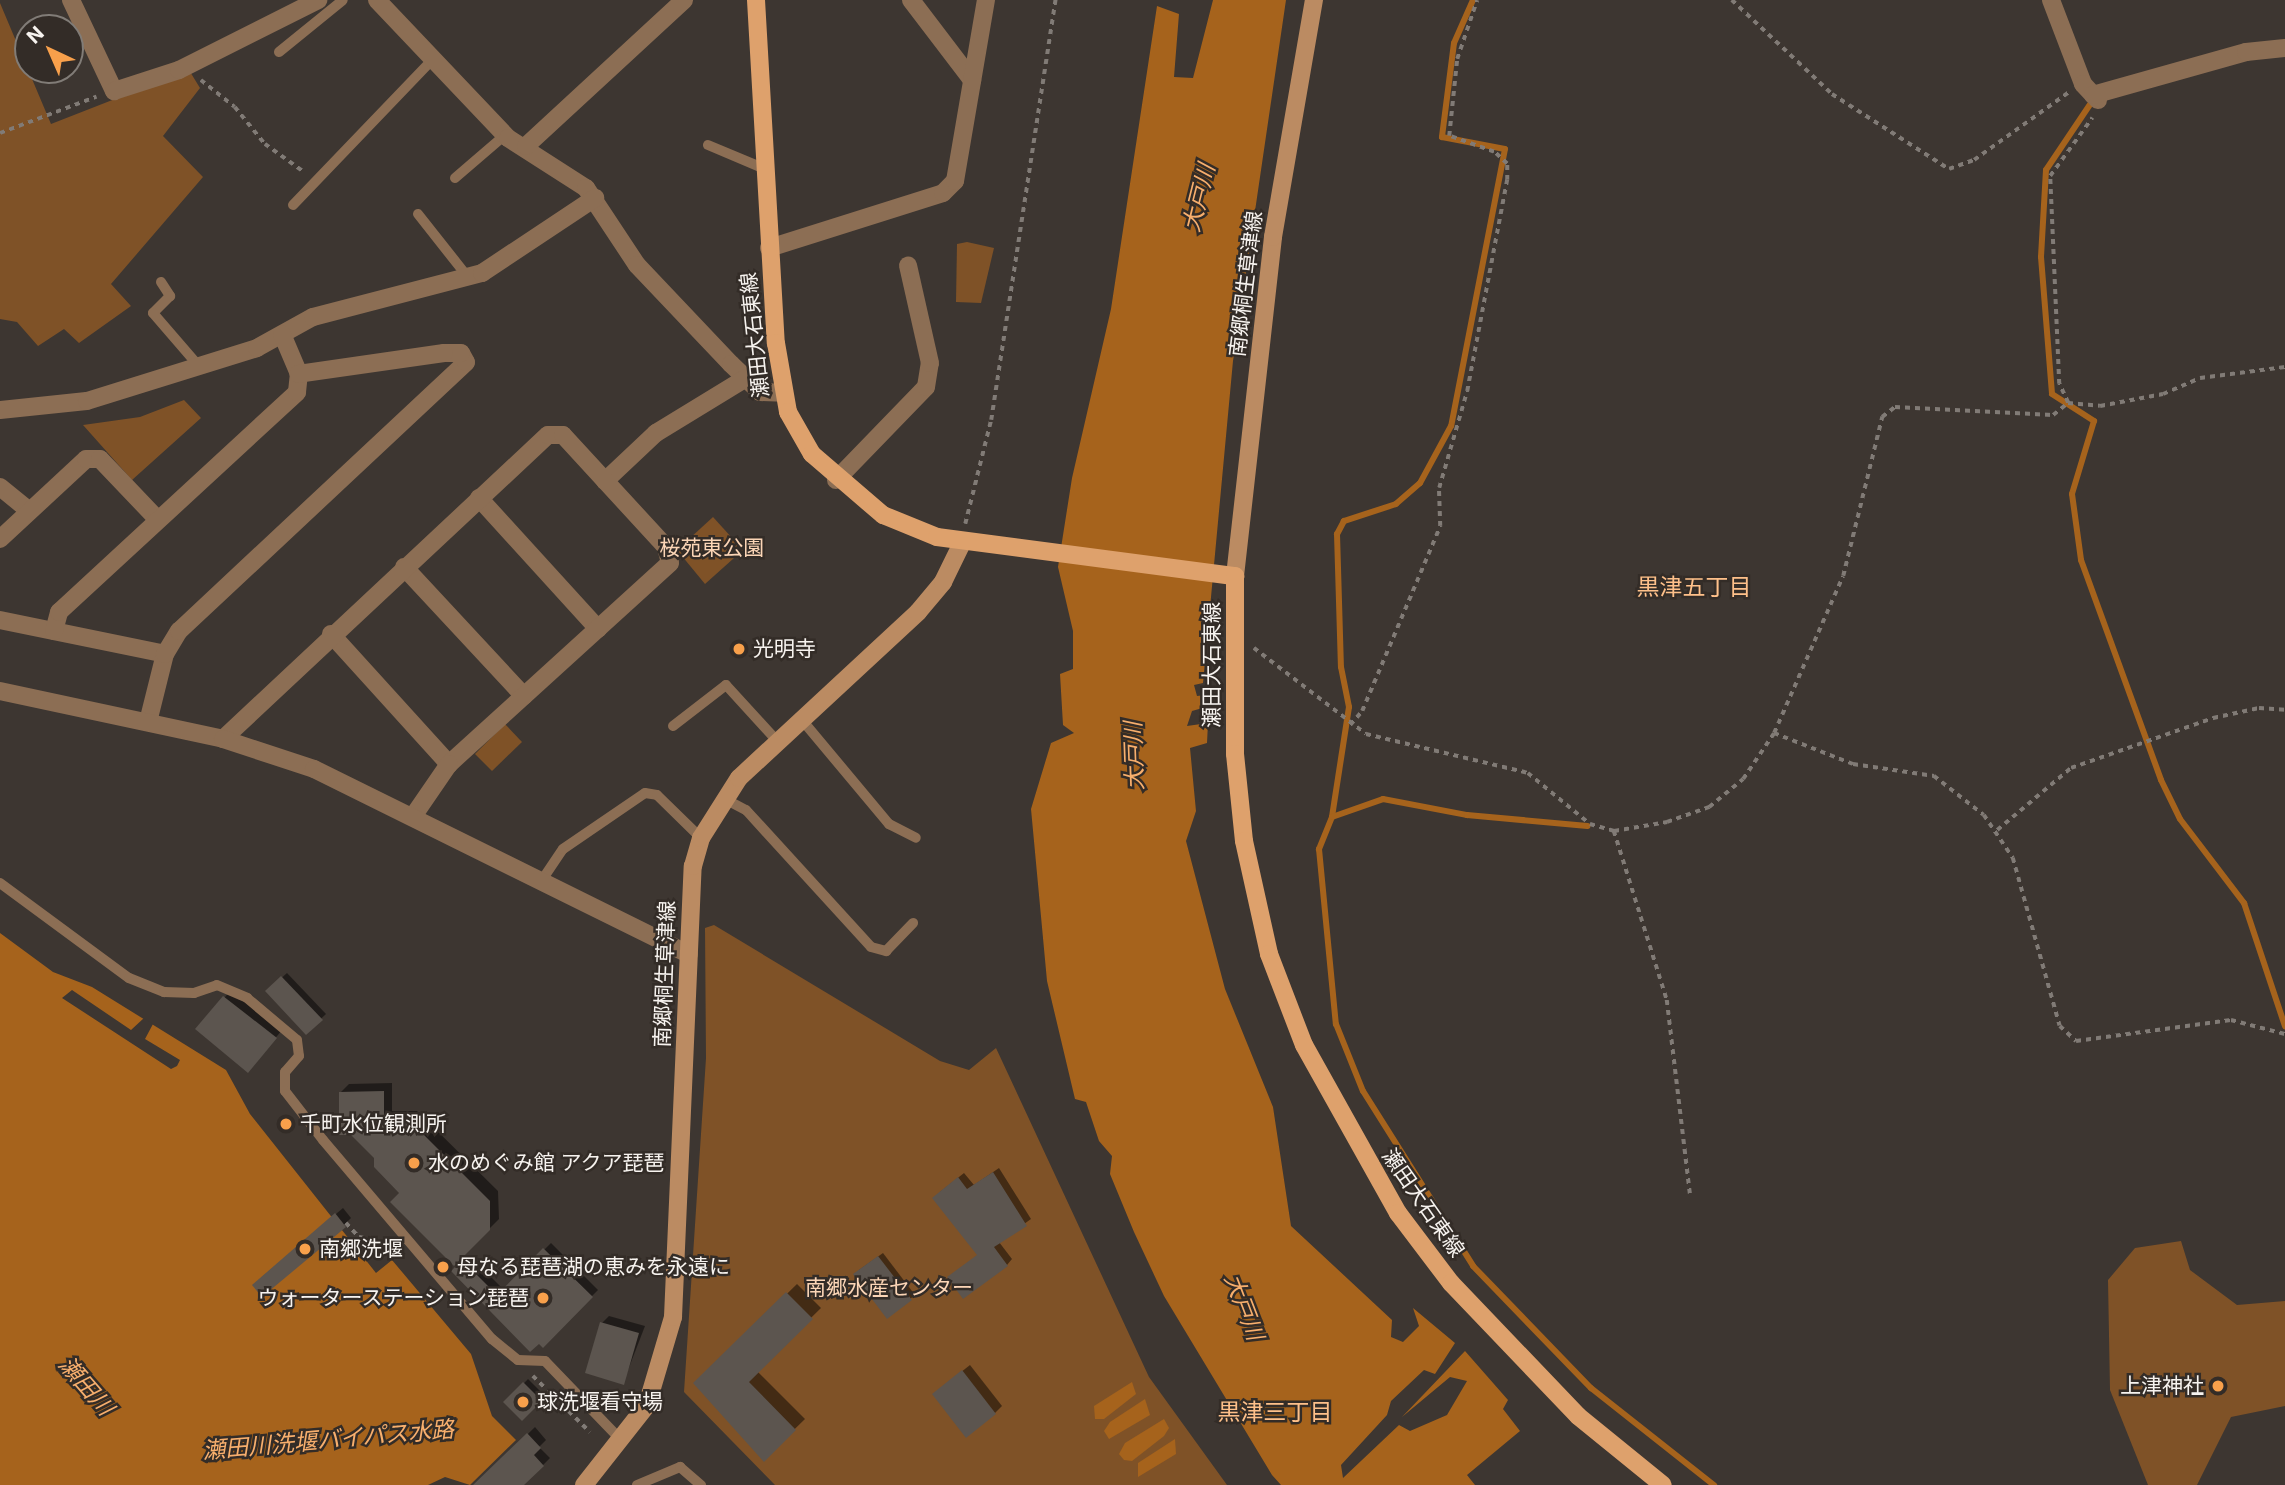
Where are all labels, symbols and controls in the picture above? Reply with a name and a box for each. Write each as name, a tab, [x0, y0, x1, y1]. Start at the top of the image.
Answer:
north arrow	[14, 14, 84, 84]
text: N	[22, 22, 49, 48]
water label: 大戸川	[1177, 161, 1221, 235]
street label: 南郷桐生草津線	[1225, 210, 1267, 358]
street label: 瀬田大石東線	[736, 271, 774, 399]
park label: 桜苑東公園	[660, 535, 764, 561]
district label: 黒津五丁目	[1637, 573, 1751, 601]
street label: 瀬田大石東線	[1199, 602, 1225, 728]
place label: 光明寺	[753, 636, 816, 662]
marker: 光明寺	[731, 641, 747, 657]
water label: 大戸川	[1119, 721, 1149, 791]
street label: 南郷桐生草津線	[650, 900, 680, 1048]
place label: 千町水位観測所	[300, 1111, 447, 1137]
marker: 千町水位観測所	[278, 1116, 294, 1132]
street label: 瀬田大石東線	[1377, 1144, 1469, 1262]
place label: 水のめぐみ館 アクア琵琶	[428, 1150, 665, 1176]
marker: 水のめぐみ館 アクア琵琶	[406, 1155, 422, 1171]
place label: 南郷洗堰	[319, 1236, 403, 1262]
marker: 南郷洗堰	[297, 1241, 313, 1257]
place label: 母なる琵琶湖の恵みを永遠に	[457, 1254, 730, 1280]
marker: 母なる琵琶湖の恵みを永遠に	[435, 1259, 451, 1275]
water label: 大戸川	[1219, 1270, 1269, 1344]
park label: 南郷水産センター	[805, 1275, 973, 1301]
place label: ウォーターステーション琵琶	[256, 1285, 529, 1311]
marker: ウォーターステーション琵琶	[535, 1290, 551, 1306]
water label: 瀬田川	[53, 1351, 119, 1421]
place label: 上津神社	[2120, 1373, 2204, 1399]
marker: 上津神社	[2210, 1378, 2226, 1394]
place label: 球洗堰看守場	[537, 1389, 663, 1415]
marker: 球洗堰看守場	[515, 1394, 531, 1410]
district label: 黒津三丁目	[1218, 1398, 1332, 1426]
water label: 瀬田川洗堰バイパス水路	[201, 1415, 455, 1465]

